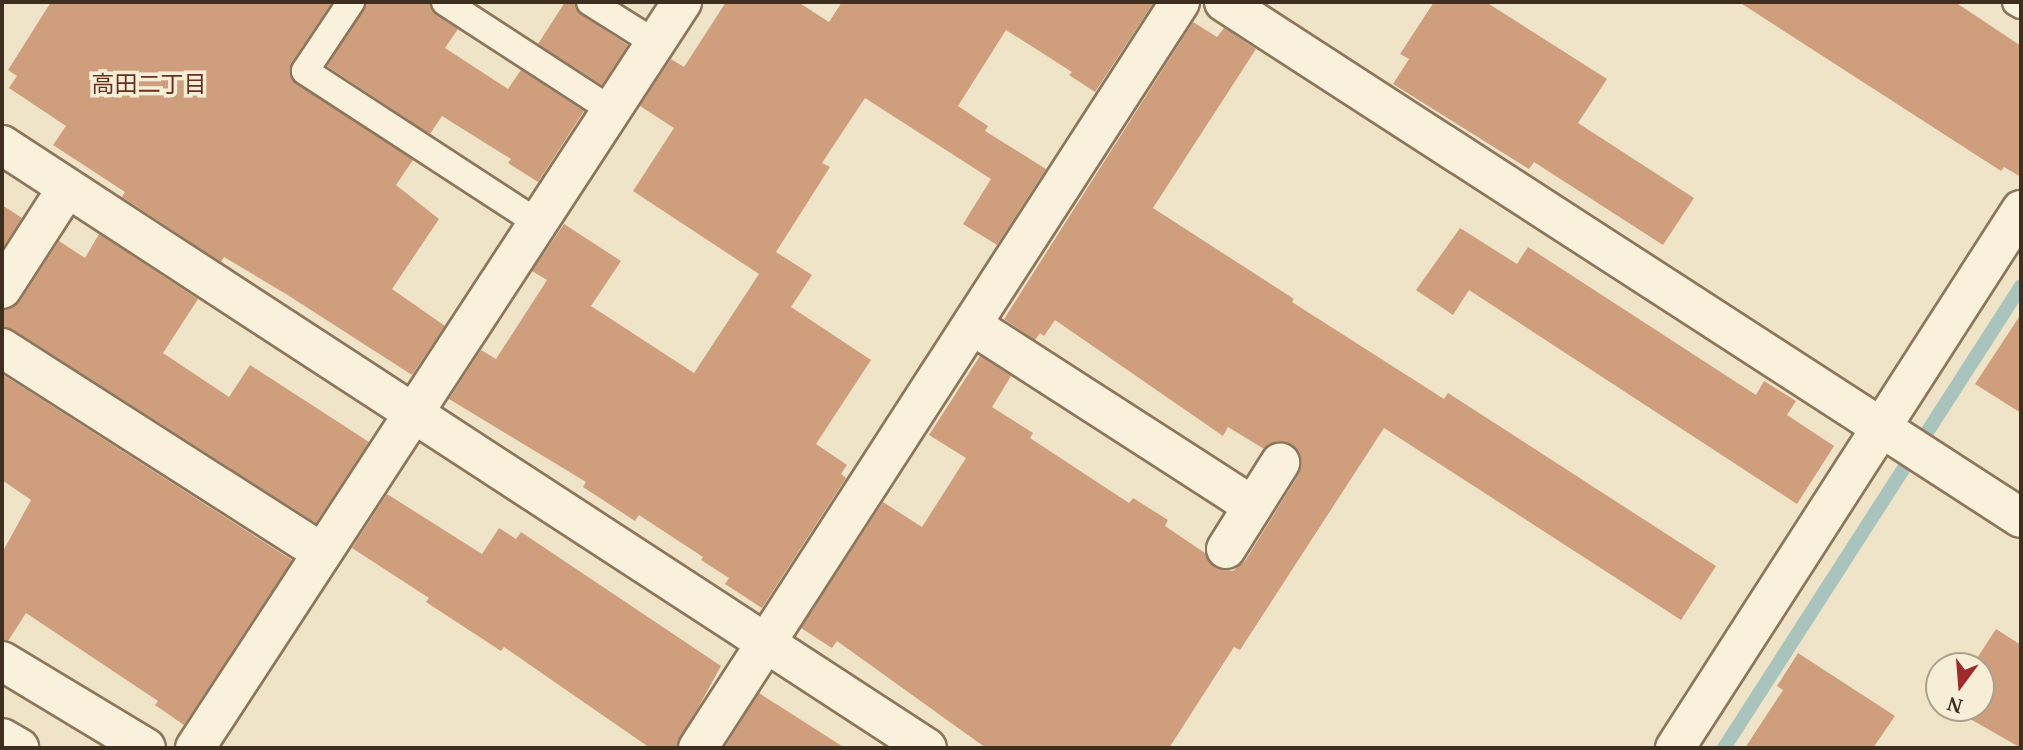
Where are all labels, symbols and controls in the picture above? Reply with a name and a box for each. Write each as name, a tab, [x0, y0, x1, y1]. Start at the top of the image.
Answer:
district label: 高田二丁目	[92, 69, 206, 97]
north arrow	[1925, 652, 1995, 722]
text: N	[1944, 691, 1966, 720]

